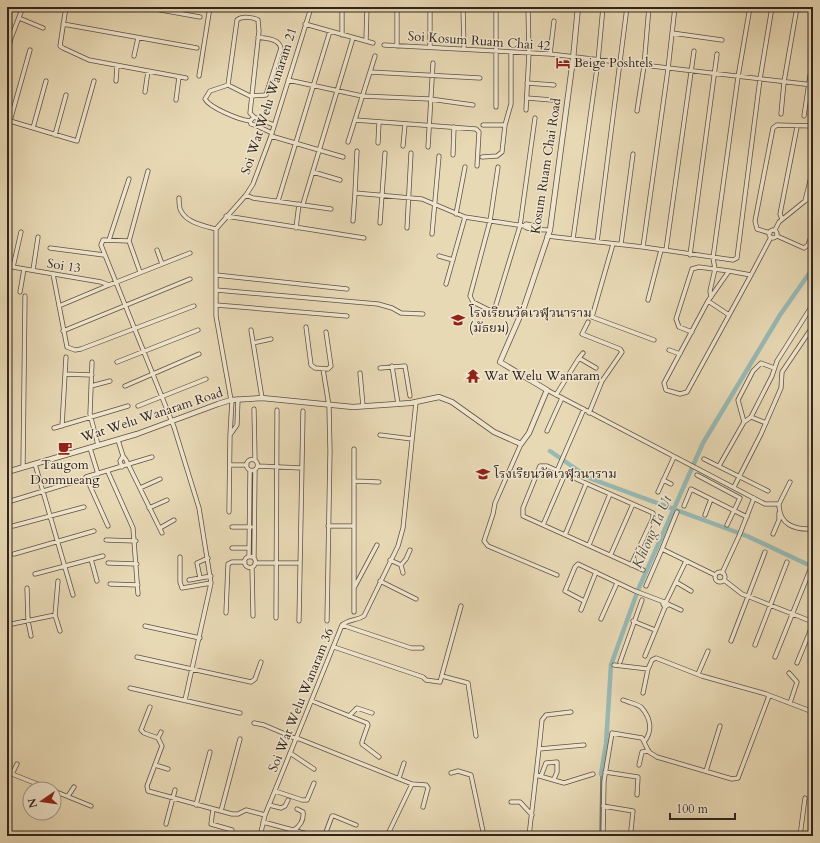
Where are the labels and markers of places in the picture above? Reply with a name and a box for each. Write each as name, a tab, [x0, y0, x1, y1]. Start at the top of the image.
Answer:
place label: Beige Poshtels	[574, 54, 653, 72]
hotel icon: Beige Poshtels	[555, 55, 571, 71]
place label: โรงเรียนวัดเวฬุวนาราม (มัธยม)	[468, 304, 592, 337]
school or university icon: โรงเรียนวัดเวฬุวนาราม (มัธยม)	[450, 312, 466, 328]
place label: Wat Welu Wanaram	[483, 367, 600, 385]
temple icon: Wat Welu Wanaram	[465, 368, 481, 384]
cafe icon: Taugom Donmueang	[57, 440, 73, 456]
place label: Taugom Donmueang	[30, 456, 100, 489]
place label: โรงเรียนวัดเวฬุวนาราม	[493, 465, 617, 483]
school or university icon: โรงเรียนวัดเวฬุวนาราม	[475, 466, 491, 482]

